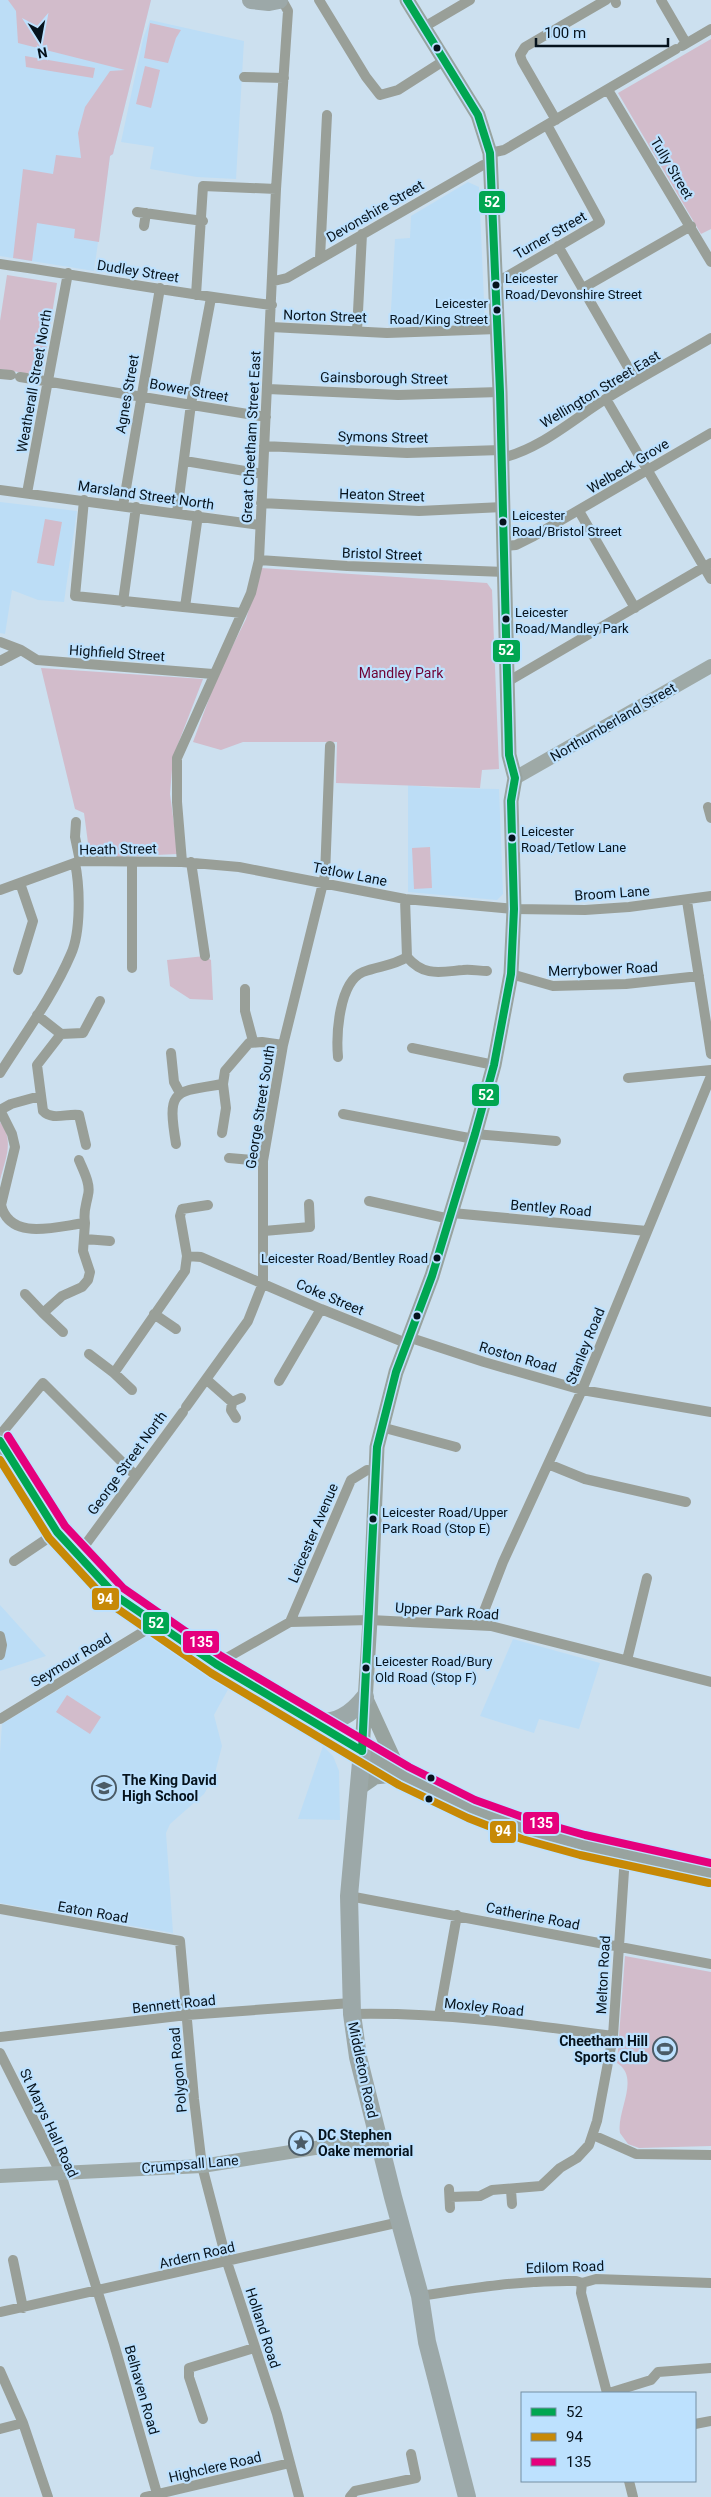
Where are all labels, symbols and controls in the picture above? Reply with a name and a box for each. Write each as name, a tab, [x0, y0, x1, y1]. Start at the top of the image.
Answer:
north arrow	[15, 15, 65, 65]
scale bar	[536, 15, 668, 47]
text: 100 m	[544, 24, 586, 42]
unlabelled marker	[432, 43, 442, 53]
text: N	[36, 44, 49, 62]
street label: Tully Street	[647, 134, 697, 202]
street label: Devonshire Street	[323, 176, 427, 245]
line badge: 52	[478, 190, 506, 214]
text: 52	[484, 194, 500, 210]
street label: Turner Street	[511, 208, 589, 262]
street label: Dudley Street	[96, 257, 180, 285]
place label: Leicester Road/Devonshire Street	[505, 271, 642, 302]
marker: Leicester Road/Devonshire Street	[491, 280, 501, 290]
place label: Leicester Road/King Street	[389, 296, 489, 327]
marker: Leicester Road/King Street	[492, 305, 502, 315]
street label: Norton Street	[283, 307, 367, 325]
street label: Weatherall Street North	[14, 308, 54, 454]
street label: Wellington Street East	[537, 347, 663, 431]
street label: Great Cheetham Street East	[239, 350, 264, 523]
street label: Agnes Street	[112, 353, 142, 435]
street label: Gainsborough Street	[320, 369, 448, 387]
street label: Bower Street	[148, 375, 230, 405]
street label: Symons Street	[338, 428, 429, 446]
street label: Welbeck Grove	[584, 435, 672, 497]
street label: Marsland Street North	[77, 477, 215, 513]
street label: Heaton Street	[339, 486, 425, 505]
place label: Leicester Road/Bristol Street	[512, 508, 622, 539]
marker: Leicester Road/Bristol Street	[498, 517, 508, 527]
street label: Bristol Street	[342, 545, 423, 563]
place label: Leicester Road/Mandley Park	[515, 605, 629, 636]
marker: Leicester Road/Mandley Park	[501, 614, 511, 624]
line badge: 52	[492, 639, 521, 663]
street label: Highfield Street	[69, 642, 166, 664]
text: 52	[498, 642, 514, 658]
park label: Mandley Park	[359, 665, 444, 681]
street label: Northumberland Street	[547, 679, 679, 765]
place label: Leicester Road/Tetlow Lane	[521, 824, 626, 855]
marker: Leicester Road/Tetlow Lane	[507, 833, 517, 843]
street label: Heath Street	[79, 840, 157, 858]
street label: Tetlow Lane	[311, 859, 389, 889]
street label: Broom Lane	[574, 882, 650, 904]
street label: Merrybower Road	[548, 959, 658, 979]
street label: George Street South	[242, 1044, 278, 1170]
line badge: 52	[471, 1083, 500, 1107]
text: 52	[478, 1087, 494, 1103]
street label: Bentley Road	[510, 1196, 592, 1220]
place label: Leicester Road/Bentley Road	[261, 1251, 428, 1266]
marker: Leicester Road/Bentley Road	[432, 1253, 442, 1263]
street label: Coke Street	[294, 1276, 367, 1319]
street label: Stanley Road	[562, 1305, 608, 1387]
unlabelled marker	[412, 1311, 422, 1321]
street label: Roston Road	[478, 1338, 558, 1376]
street label: George Street North	[84, 1408, 170, 1518]
street label: Leicester Avenue	[285, 1481, 341, 1585]
place label: Leicester Road/Upper Park Road (Stop E)	[382, 1505, 508, 1536]
marker: Leicester Road/Upper Park Road (Stop E)	[368, 1514, 378, 1524]
line badge: 94	[91, 1587, 120, 1611]
text: 94	[97, 1591, 113, 1607]
street label: Upper Park Road	[394, 1599, 500, 1623]
line badge: 52	[142, 1611, 170, 1635]
text: 52	[148, 1615, 164, 1631]
street label: Seymour Road	[28, 1630, 114, 1690]
line badge: 135	[182, 1630, 220, 1654]
text: 135	[189, 1634, 213, 1650]
place label: Leicester Road/Bury Old Road (Stop F)	[375, 1654, 492, 1685]
marker: Leicester Road/Bury Old Road (Stop F)	[361, 1663, 371, 1673]
place label: The King David High School	[122, 1772, 217, 1804]
unlabelled marker	[426, 1773, 436, 1783]
school or university icon: The King David High School	[91, 1775, 117, 1801]
unlabelled marker	[424, 1794, 434, 1804]
line badge: 135	[522, 1811, 560, 1835]
text: 135	[529, 1815, 553, 1831]
line badge: 94	[489, 1820, 517, 1844]
text: 94	[495, 1823, 511, 1839]
street label: Eaton Road	[56, 1898, 130, 1926]
street label: Catherine Road	[485, 1899, 581, 1933]
street label: Melton Road	[593, 1935, 613, 2015]
street label: Bennett Road	[131, 1992, 217, 2016]
street label: Moxley Road	[443, 1995, 525, 2019]
street label: Middleton Road	[345, 2020, 381, 2120]
street label: Polygon Road	[166, 2027, 190, 2113]
place label: Cheetham Hill Sports Club	[559, 2033, 648, 2065]
sports icon: Cheetham Hill Sports Club	[652, 2036, 678, 2062]
street label: St Marys Hall Road	[17, 2066, 81, 2180]
place label: DC Stephen Oake memorial	[318, 2127, 413, 2159]
place icon: DC Stephen Oake memorial	[288, 2130, 314, 2156]
street label: Crumpsall Lane	[141, 2152, 239, 2176]
street label: Ardern Road	[158, 2239, 236, 2271]
street label: Edilom Road	[526, 2258, 604, 2276]
street label: Holland Road	[242, 2286, 284, 2370]
street label: Belhaven Road	[122, 2343, 162, 2437]
legend	[521, 2392, 696, 2482]
text: 52	[566, 2403, 583, 2421]
text: 94	[566, 2428, 583, 2446]
street label: Highclere Road	[167, 2449, 263, 2485]
text: 135	[566, 2453, 591, 2471]

